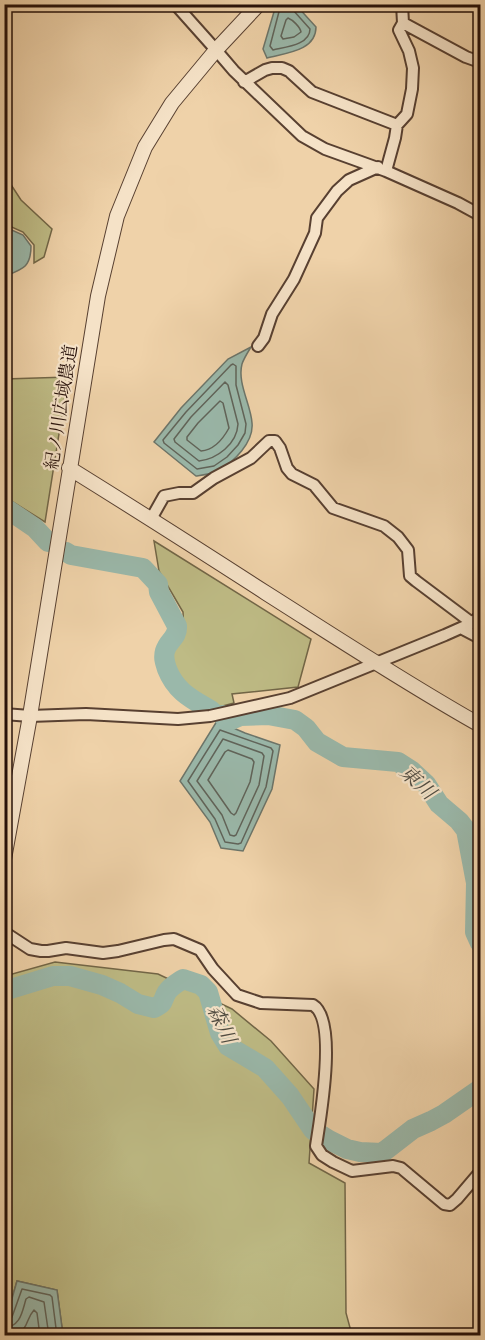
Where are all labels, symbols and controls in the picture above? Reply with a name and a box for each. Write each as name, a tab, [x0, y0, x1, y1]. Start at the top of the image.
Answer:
street label: 紀ノ川広域農道	[40, 343, 86, 472]
water label: 東川	[392, 760, 442, 809]
water label: 森川	[198, 1001, 242, 1051]

